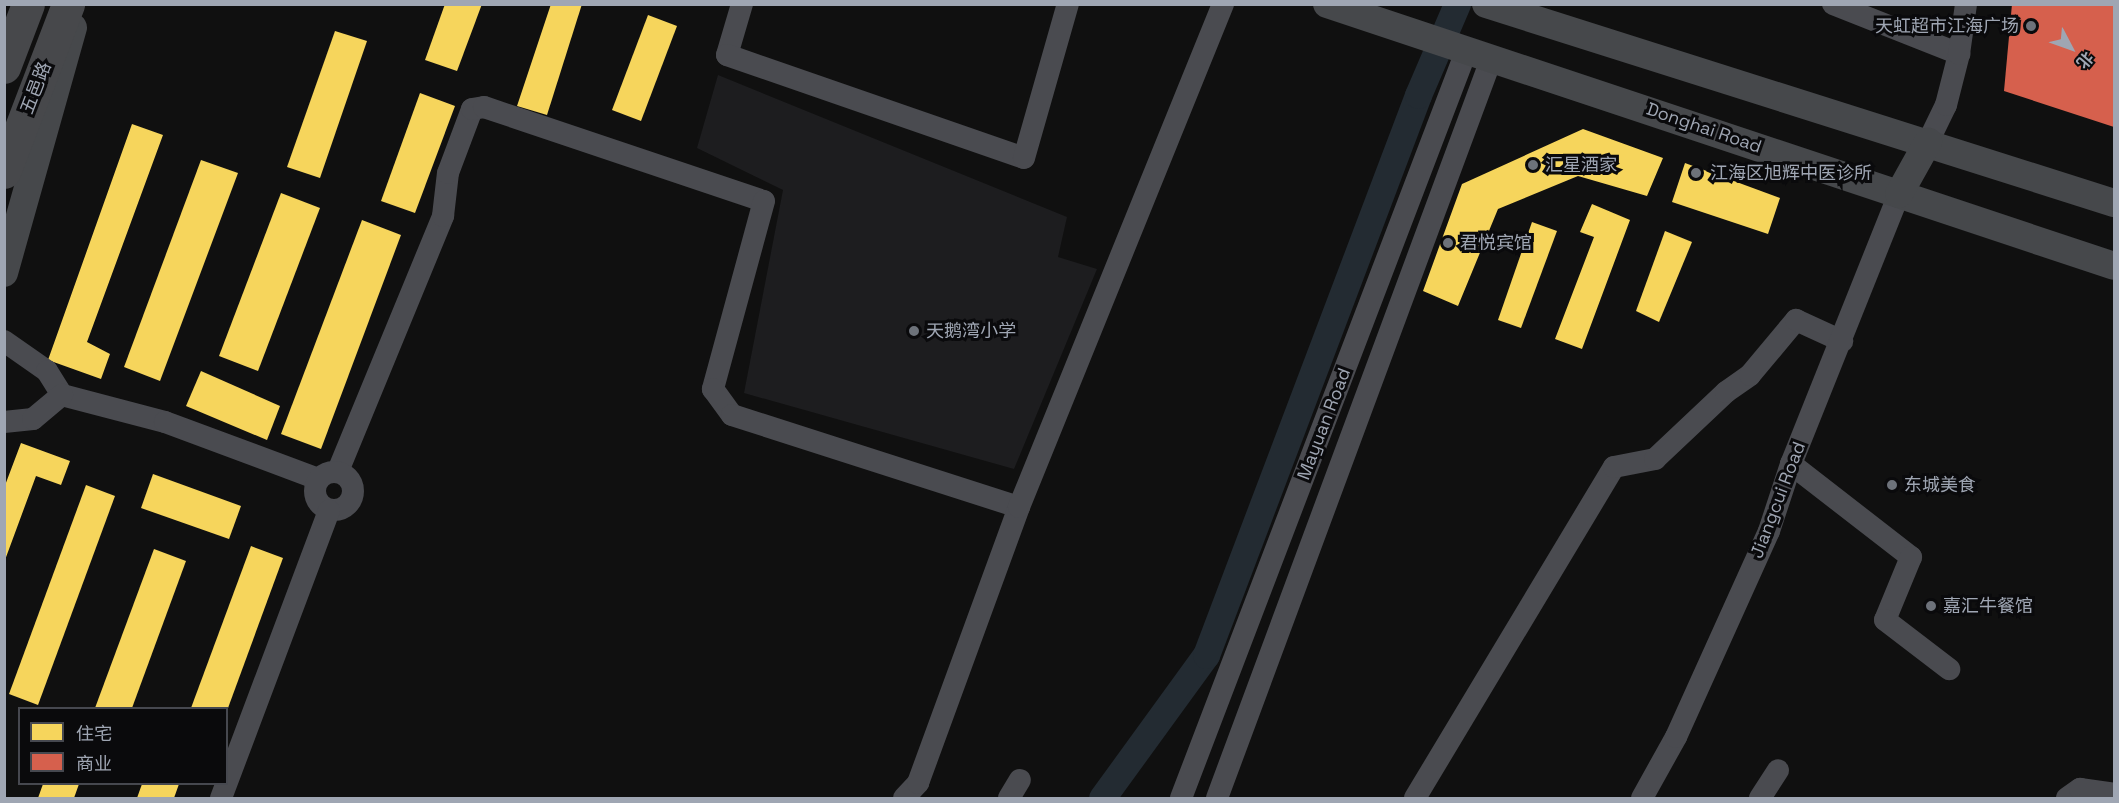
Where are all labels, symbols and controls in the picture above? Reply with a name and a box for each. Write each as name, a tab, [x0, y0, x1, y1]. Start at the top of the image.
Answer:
place label: 天虹超市江海广场	[1875, 15, 2019, 37]
north arrow	[2041, 18, 2101, 78]
marker: 天虹超市江海广场	[2024, 19, 2038, 33]
text: 北	[2072, 47, 2098, 73]
street label: 五邑路	[16, 59, 56, 117]
street label: Donghai Road	[1644, 98, 1764, 158]
place label: 汇星酒家	[1545, 154, 1617, 176]
marker: 汇星酒家	[1526, 158, 1540, 172]
place label: 江海区旭辉中医诊所	[1710, 162, 1872, 184]
marker: 江海区旭辉中医诊所	[1687, 164, 1705, 182]
place label: 君悦宾馆	[1460, 232, 1532, 254]
marker: 君悦宾馆	[1441, 236, 1455, 250]
place label: 天鹅湾小学	[926, 320, 1016, 342]
marker: 天鹅湾小学	[907, 324, 921, 338]
street label: Mayuan Road	[1293, 365, 1355, 483]
street label: Jiangcui Road	[1746, 439, 1810, 561]
place label: 东城美食	[1904, 474, 1976, 496]
marker: 东城美食	[1885, 478, 1899, 492]
place label: 嘉汇牛餐馆	[1943, 595, 2033, 617]
marker: 嘉汇牛餐馆	[1924, 599, 1938, 613]
legend	[18, 707, 228, 785]
text: 住宅	[76, 722, 112, 745]
text: 商业	[76, 752, 112, 775]

